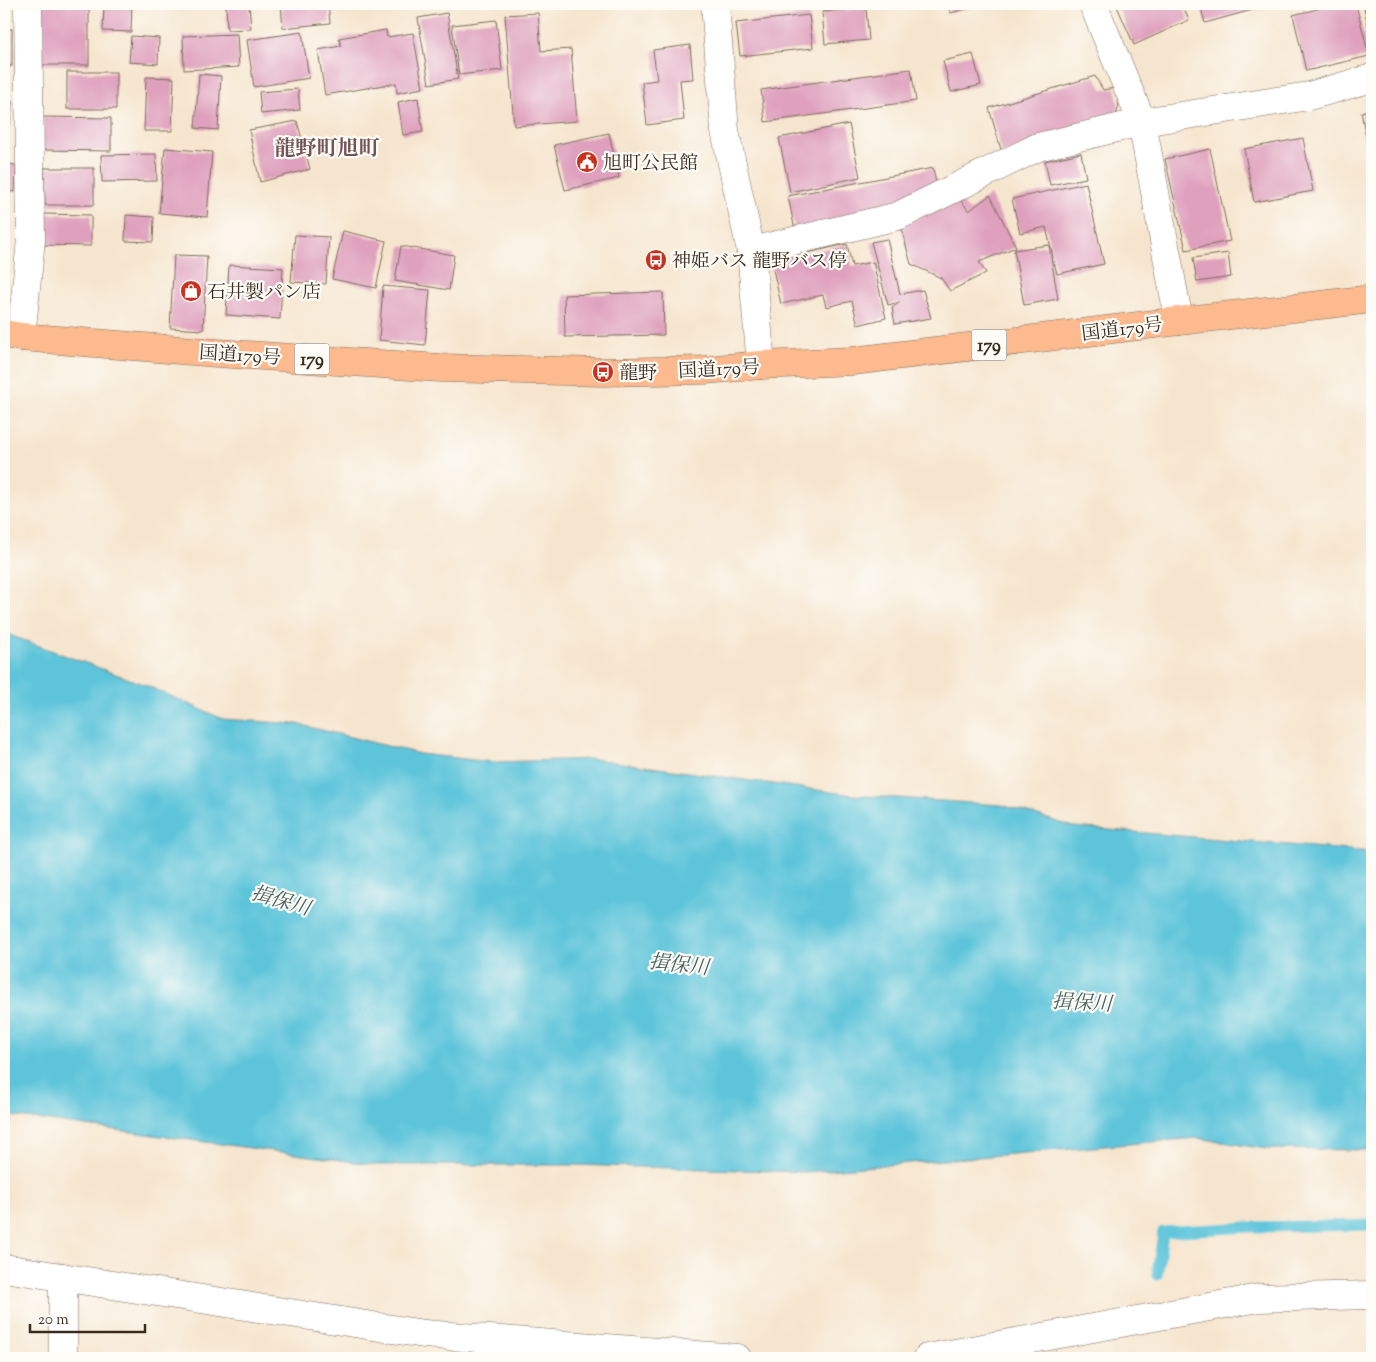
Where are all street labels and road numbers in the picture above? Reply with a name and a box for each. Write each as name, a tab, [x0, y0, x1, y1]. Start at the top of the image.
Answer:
street label: 国道179号	[1080, 312, 1165, 349]
road number: 179	[972, 330, 1006, 360]
street label: 国道179号	[198, 340, 282, 373]
road number: 179	[294, 344, 330, 374]
street label: 国道179号	[678, 355, 761, 386]

